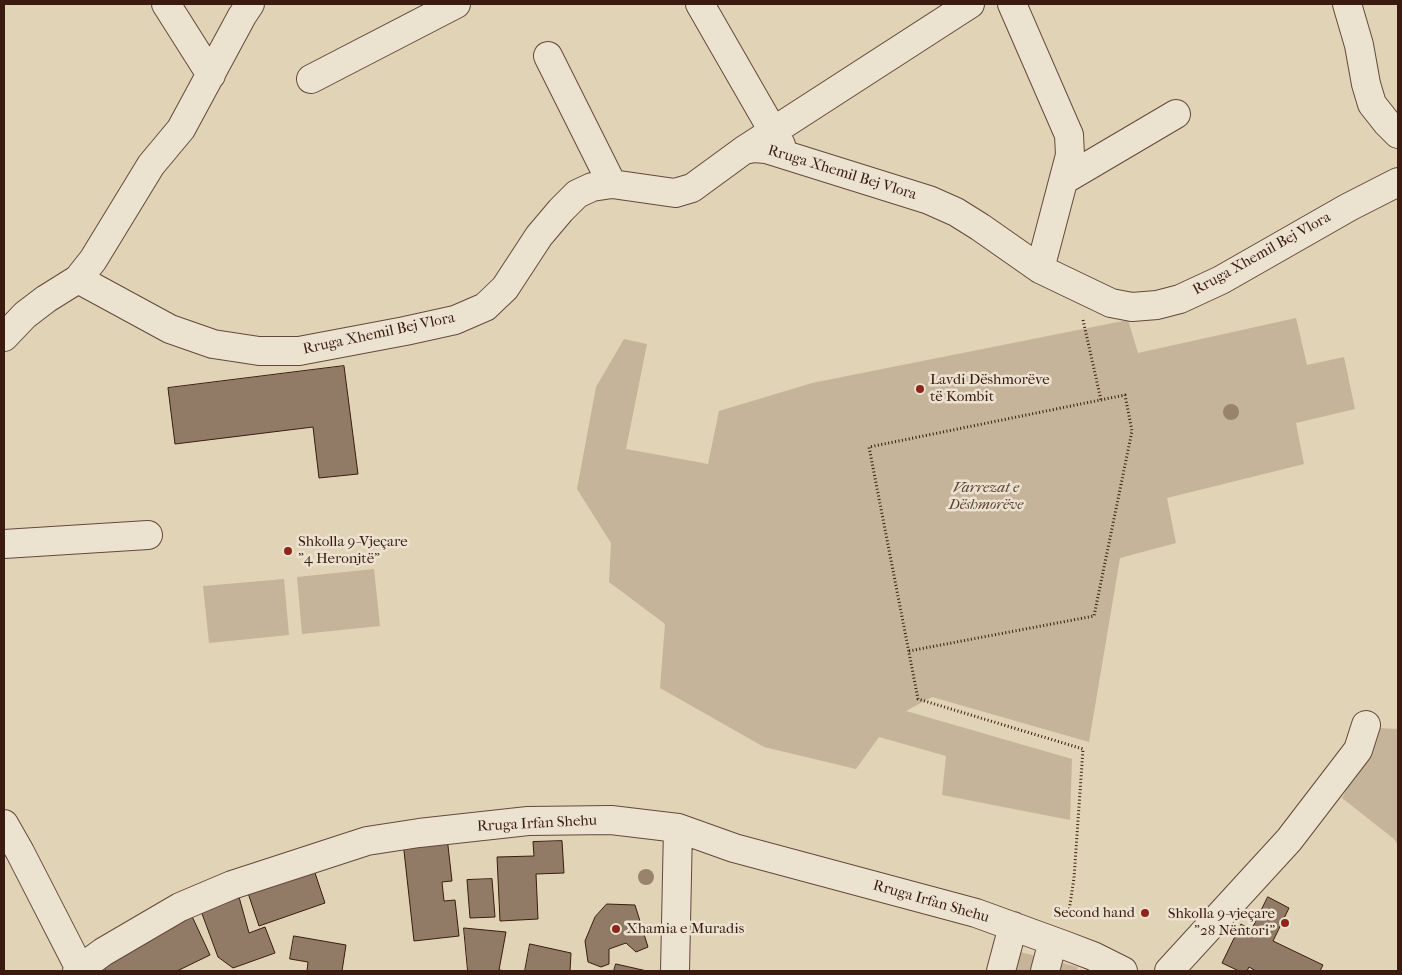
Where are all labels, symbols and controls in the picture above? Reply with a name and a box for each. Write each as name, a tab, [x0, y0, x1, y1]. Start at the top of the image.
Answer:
street label: Rruga Xhemil Bej Vlora	[765, 142, 919, 204]
street label: Rruga Xhemil Bej Vlora	[1190, 209, 1334, 299]
street label: Rruga Xhemil Bej Vlora	[301, 309, 457, 359]
place label: Lavdi Dëshmorëve të Kombit	[930, 371, 1050, 406]
marker: Lavdi Dëshmorëve të Kombit	[914, 383, 926, 395]
park label: Varrezat e Dëshmorëve	[949, 479, 1023, 514]
place label: Shkolla 9-Vjeçare "4 Heronjtë"	[298, 533, 408, 568]
marker: Shkolla 9-Vjeçare "4 Heronjtë"	[282, 545, 294, 557]
street label: Rruga Irfan Shehu	[477, 812, 597, 836]
street label: Rruga Irfan Shehu	[871, 877, 991, 927]
place label: Second hand	[1054, 904, 1135, 922]
place label: Shkolla 9-vjeçare "28 Nëntori"	[1168, 905, 1275, 940]
marker: Second hand	[1139, 907, 1151, 919]
marker: Shkolla 9-vjeçare "28 Nëntori"	[1279, 917, 1291, 929]
place label: Xhamia e Muradis	[626, 920, 744, 938]
marker: Xhamia e Muradis	[610, 923, 622, 935]

